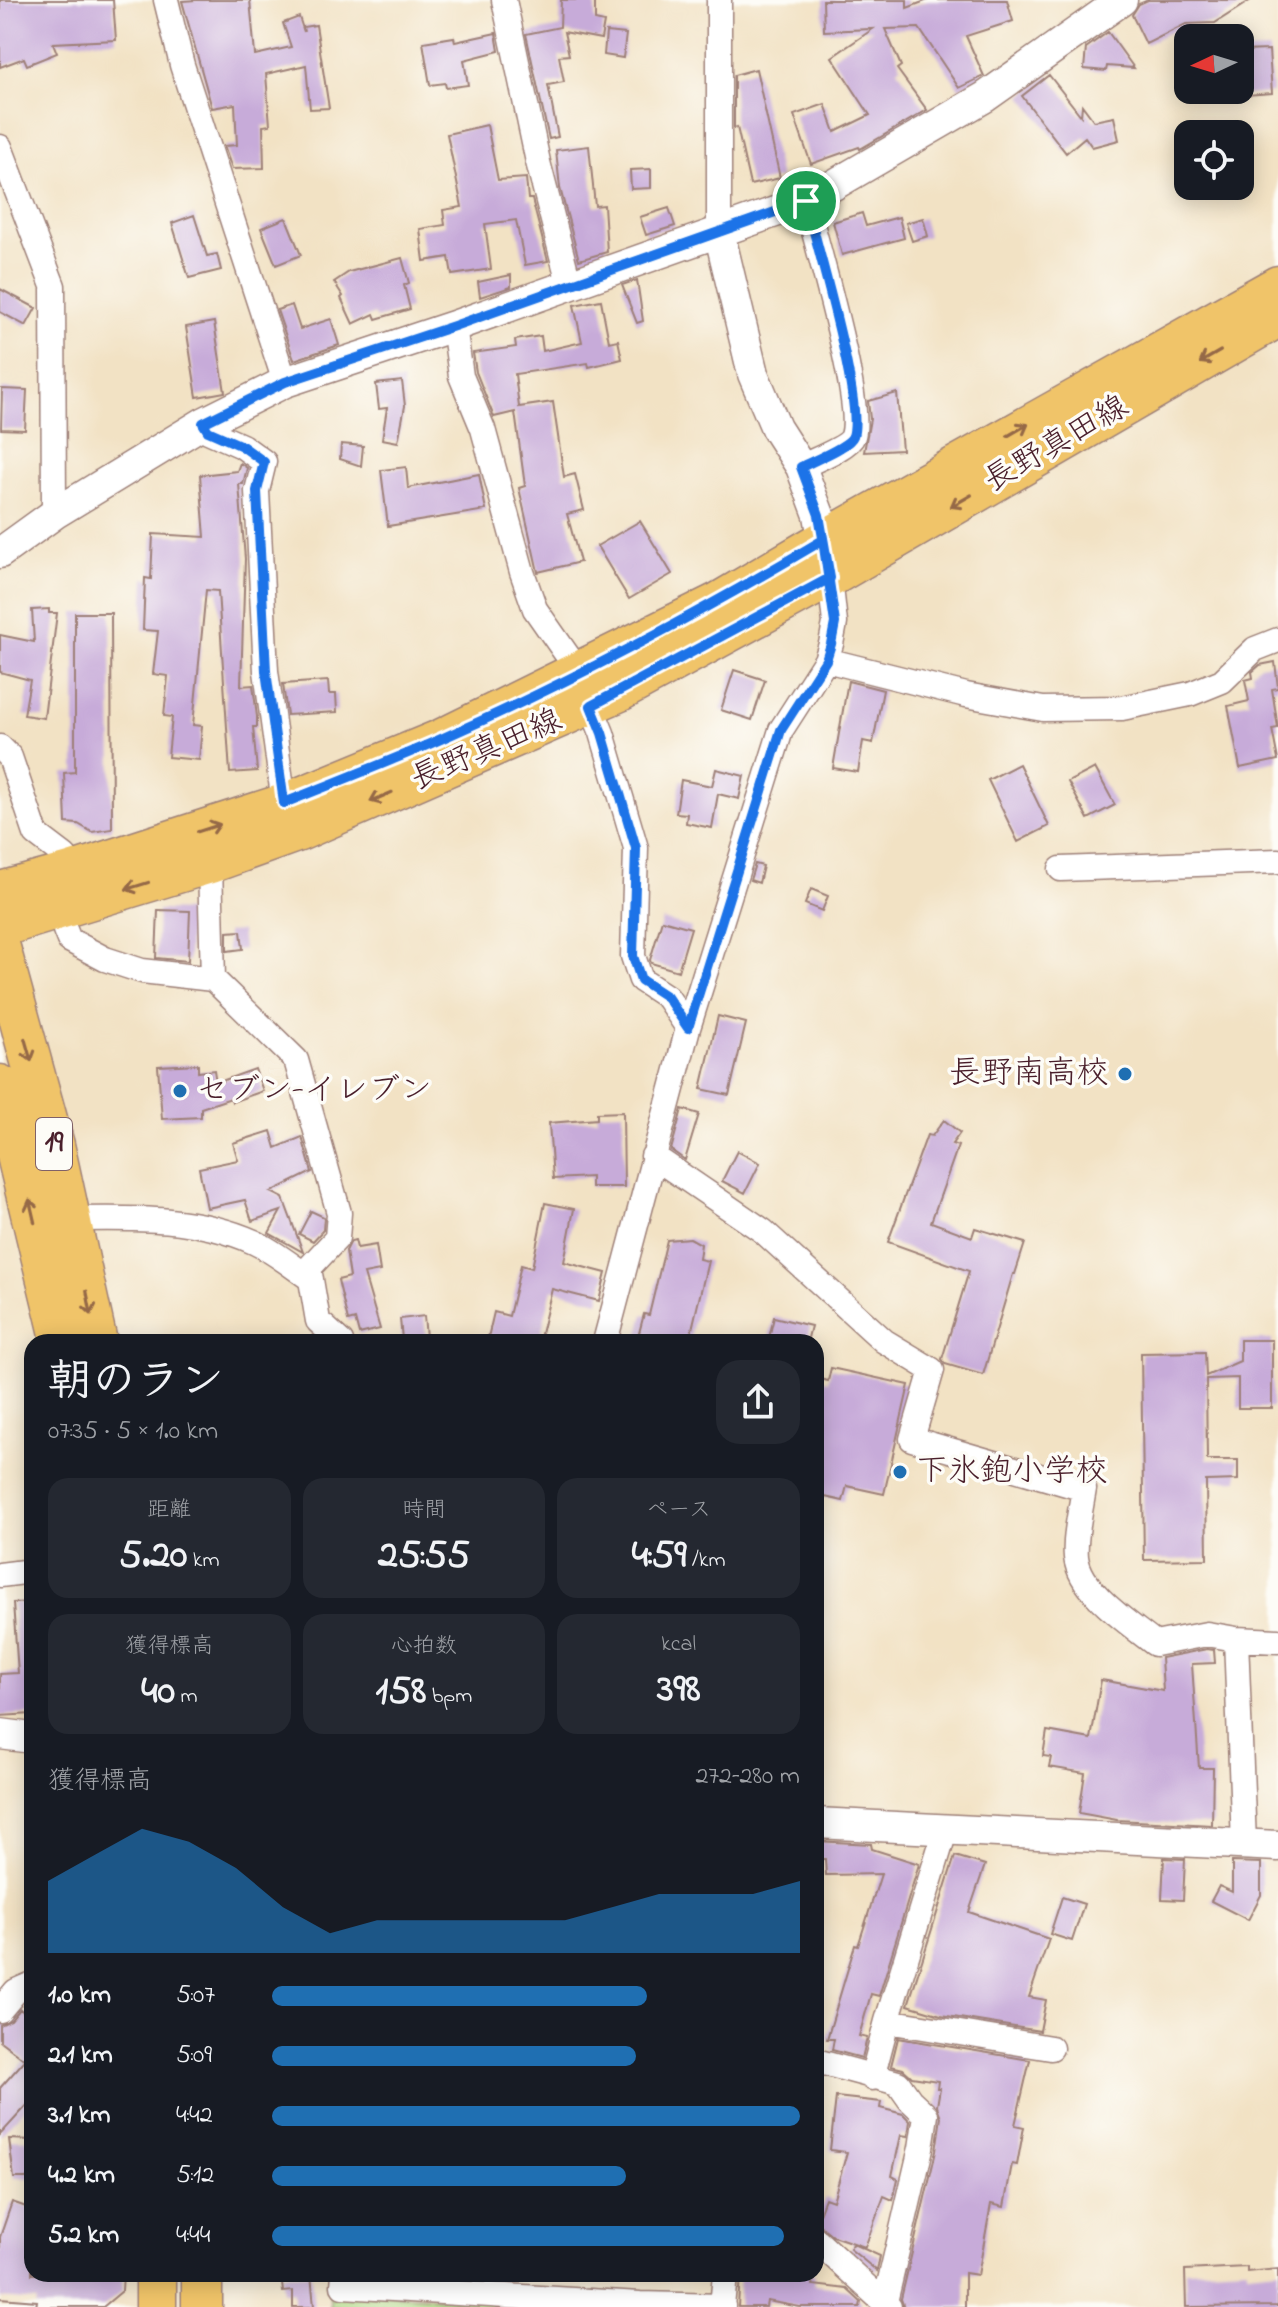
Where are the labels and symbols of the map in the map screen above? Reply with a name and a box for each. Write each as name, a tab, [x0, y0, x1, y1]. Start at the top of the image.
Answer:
north arrow	[1174, 24, 1254, 104]
pin	[772, 167, 840, 235]
one-way arrow	[1199, 349, 1222, 365]
street label: 長野真田線	[976, 385, 1138, 505]
one-way arrow	[1006, 422, 1030, 437]
one-way arrow	[949, 494, 973, 509]
street label: 長野真田線	[404, 698, 570, 804]
one-way arrow	[369, 790, 394, 805]
one-way arrow	[195, 820, 221, 835]
one-way arrow	[124, 879, 150, 894]
one-way arrow	[21, 1037, 36, 1063]
place label: 長野南高校	[949, 1051, 1109, 1098]
marker: 長野南高校	[1116, 1065, 1134, 1083]
place label: セブン-イレブン	[196, 1068, 432, 1115]
marker: セブン-イレブン	[171, 1082, 189, 1100]
road number: 19	[36, 1118, 72, 1170]
one-way arrow	[24, 1199, 39, 1225]
one-way arrow	[83, 1289, 98, 1315]
place label: 下氷鉋小学校	[916, 1449, 1108, 1496]
marker: 下氷鉋小学校	[891, 1463, 909, 1481]

